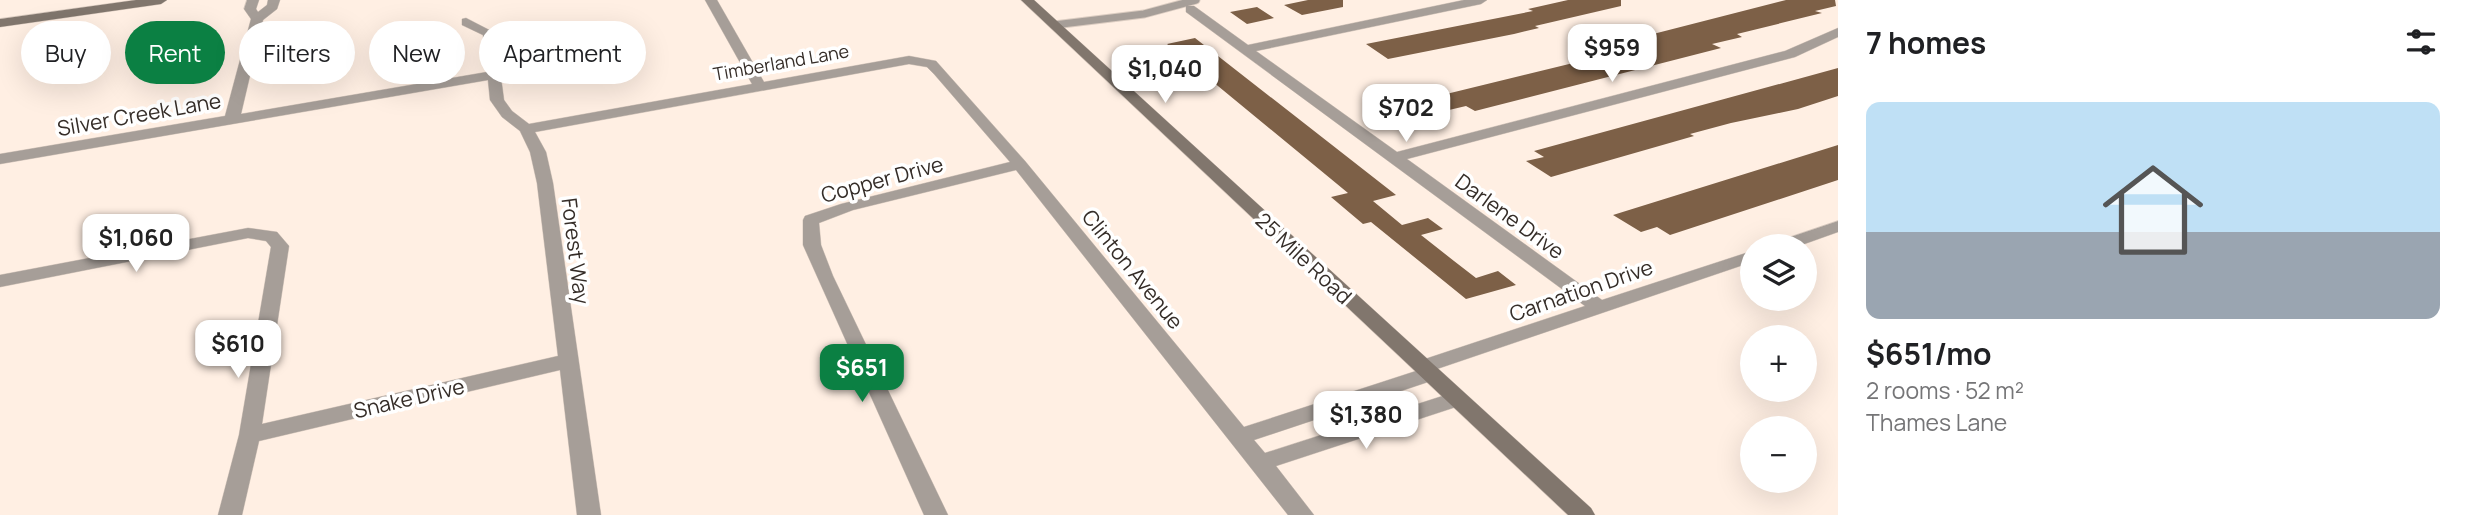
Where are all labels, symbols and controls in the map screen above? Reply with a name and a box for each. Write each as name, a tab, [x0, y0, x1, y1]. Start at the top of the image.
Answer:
chip: Buy	[21, 21, 111, 84]
chip: Rent	[125, 21, 225, 84]
chip: Filters	[239, 21, 355, 84]
chip: New	[369, 21, 465, 84]
chip: Apartment	[479, 21, 646, 84]
text: 7 homes	[1866, 22, 1986, 63]
icon: filters	[2402, 23, 2440, 61]
pin: $959	[1571, 24, 1653, 84]
text: $959	[1584, 31, 1640, 63]
street label: Timberland Lane	[711, 38, 851, 86]
pin: $1,040	[1108, 46, 1222, 105]
text: $1,040	[1128, 52, 1202, 84]
pin: $702	[1365, 85, 1447, 144]
street label: Silver Creek Lane	[55, 86, 223, 142]
text: $702	[1378, 91, 1434, 123]
icon: home	[2090, 147, 2216, 273]
street label: Copper Drive	[818, 149, 946, 209]
street label: Darlene Drive	[1450, 167, 1570, 265]
street label: Forest Way	[556, 196, 596, 306]
street label: Clinton Avenue	[1076, 203, 1190, 335]
street label: 25 Mile Road	[1250, 206, 1358, 310]
pin: $1,060	[79, 215, 193, 274]
text: $1,060	[98, 221, 174, 253]
map controls	[1740, 234, 1817, 493]
button: layers	[1740, 234, 1817, 311]
street label: Carnation Drive	[1506, 252, 1656, 328]
pin: $610	[197, 320, 279, 380]
button: +	[1740, 325, 1817, 402]
text: $610	[211, 327, 265, 359]
text: $651/mo	[1866, 333, 1992, 374]
pin: $651	[821, 344, 903, 404]
text: $651	[836, 351, 888, 383]
street label: Snake Drive	[351, 372, 467, 424]
text: 2 rooms · 52 m²	[1866, 374, 2024, 406]
pin: $1,380	[1309, 392, 1423, 451]
text: $1,380	[1329, 398, 1403, 430]
text: Thames Lane	[1866, 406, 2007, 438]
button: −	[1740, 416, 1817, 493]

